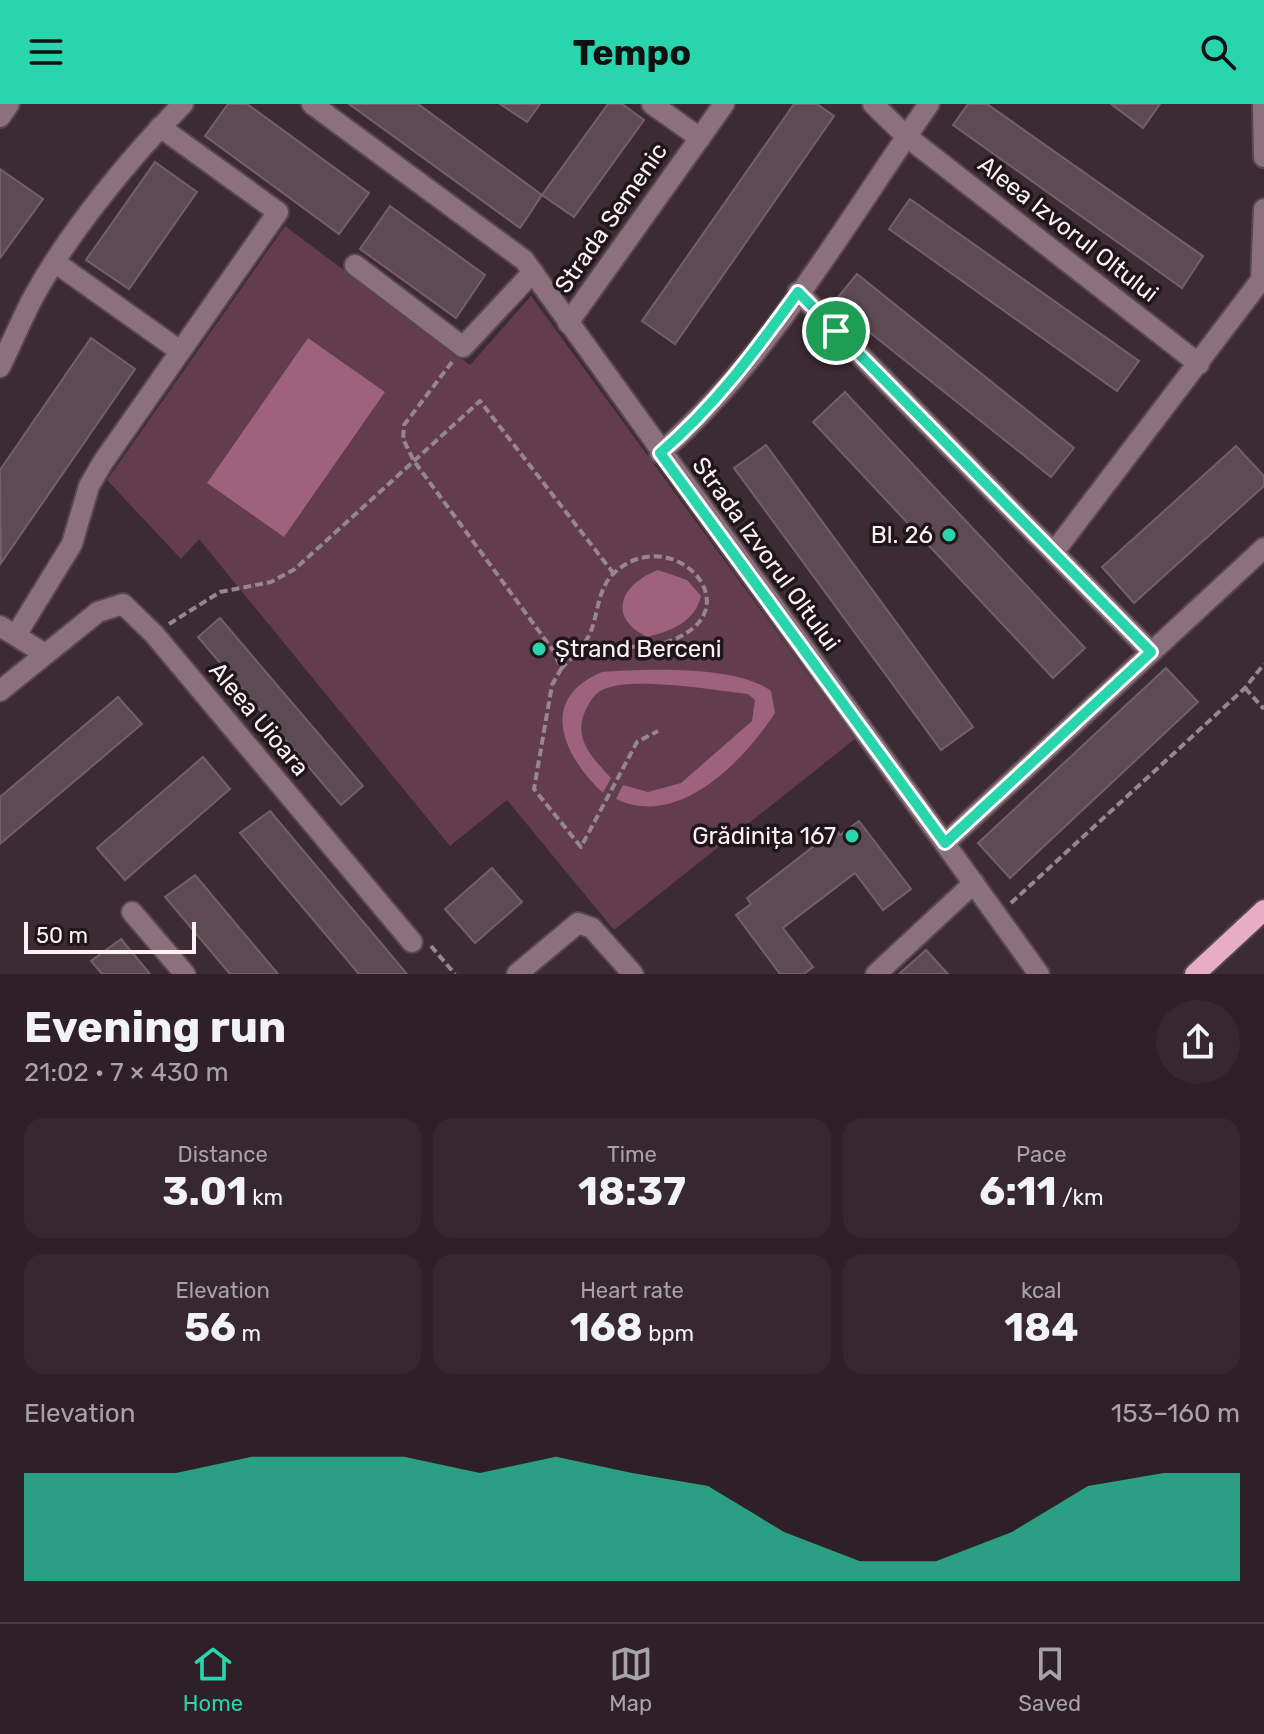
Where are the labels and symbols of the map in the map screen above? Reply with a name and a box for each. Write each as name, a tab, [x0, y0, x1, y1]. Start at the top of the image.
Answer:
street label: Strada Semenic	[549, 138, 673, 298]
street label: Aleea Izvorul Oltului	[972, 150, 1164, 308]
pin	[802, 297, 870, 365]
street label: Strada Izvorul Oltului	[686, 452, 846, 656]
place label: Bl. 26	[871, 521, 933, 549]
marker: Bl. 26	[940, 526, 958, 544]
place label: Ștrand Berceni	[555, 635, 722, 663]
marker: Ștrand Berceni	[530, 640, 548, 658]
street label: Aleea Uioara	[203, 656, 315, 782]
place label: Grădinița 167	[692, 822, 836, 850]
marker: Grădinița 167	[843, 827, 861, 845]
scale bar	[24, 918, 196, 954]

